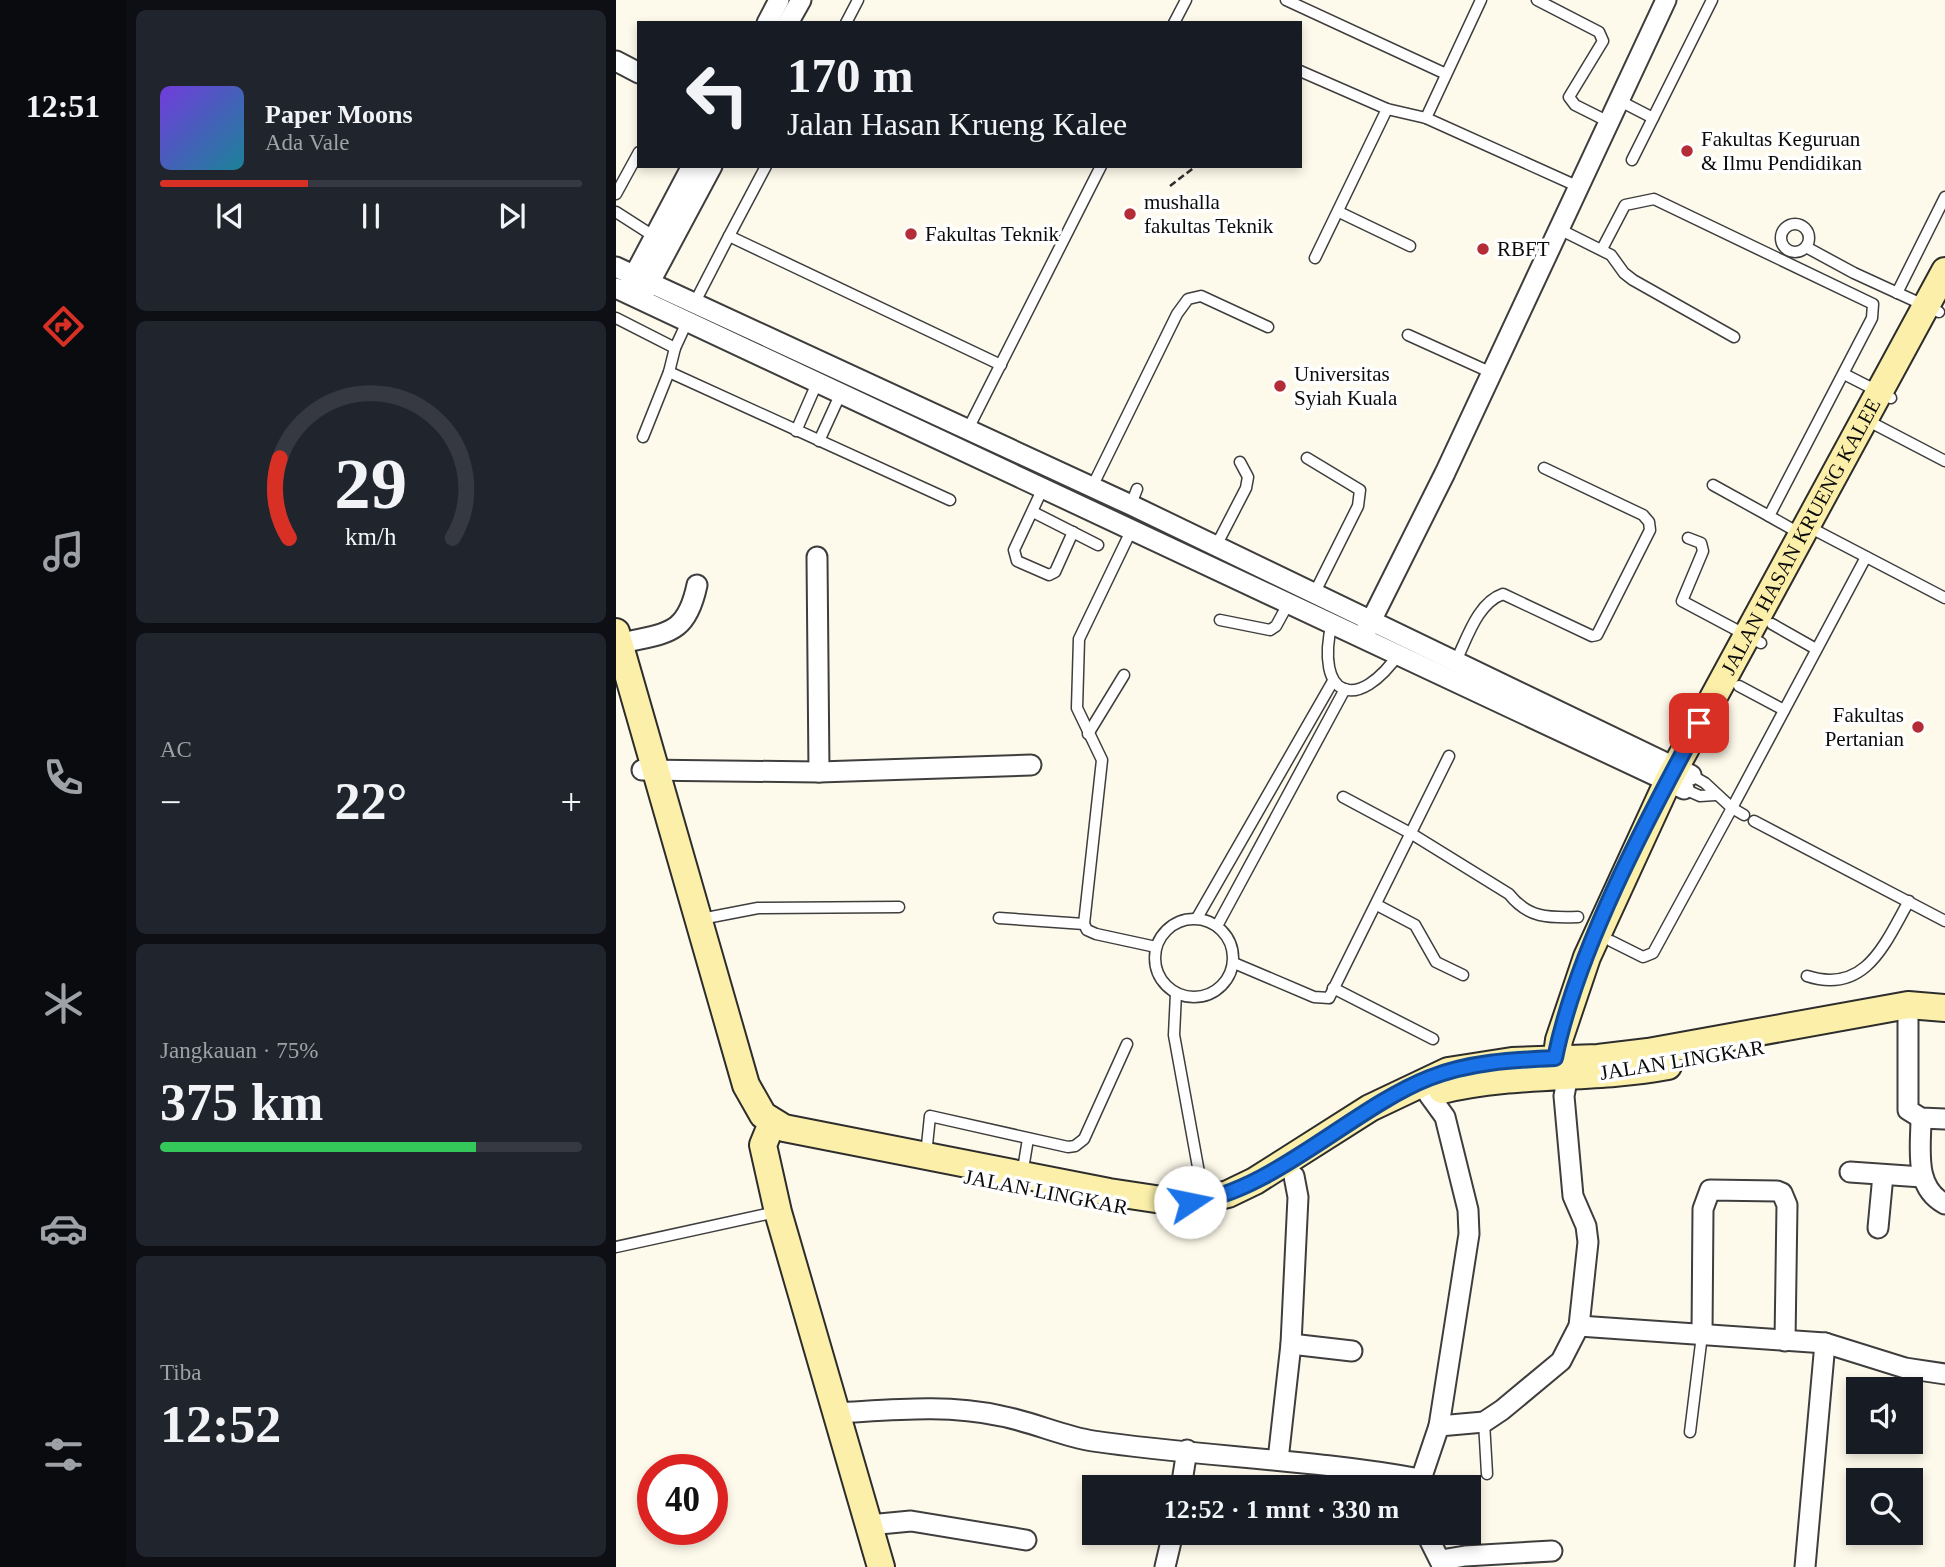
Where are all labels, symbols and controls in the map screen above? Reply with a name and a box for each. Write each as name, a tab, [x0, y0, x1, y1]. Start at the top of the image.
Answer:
text: 170 m	[787, 48, 914, 103]
icon: left	[672, 49, 763, 140]
text: 12:51	[26, 88, 100, 124]
text: Paper Moons	[265, 100, 413, 129]
text: Jalan Hasan Krueng Kalee	[787, 106, 1127, 142]
place label: Fakultas Keguruan & Ilmu Pendidikan	[1701, 127, 1862, 175]
text: Ada Vale	[265, 130, 350, 155]
marker: Fakultas Keguruan & Ilmu Pendidikan	[1679, 143, 1695, 159]
place label: mushalla fakultas Teknik	[1144, 190, 1274, 238]
icon: previous	[211, 197, 249, 235]
icon: pause	[352, 197, 390, 235]
icon: next	[493, 197, 531, 235]
marker: mushalla fakultas Teknik	[1122, 206, 1138, 222]
place label: Fakultas Teknik	[925, 222, 1060, 246]
marker: Fakultas Teknik	[903, 226, 919, 242]
place label: RBFT	[1497, 237, 1550, 261]
marker: RBFT	[1475, 241, 1491, 257]
icon: directions	[39, 302, 88, 351]
place label: Universitas Syiah Kuala	[1294, 362, 1398, 410]
marker: Universitas Syiah Kuala	[1272, 378, 1288, 394]
street label: JALAN HASAN KRUENG KALEE	[1716, 394, 1886, 679]
text: 29	[335, 444, 407, 525]
text: km/h	[345, 523, 397, 550]
icon: music	[39, 527, 88, 576]
pin	[1669, 693, 1729, 753]
place label: Fakultas Pertanian	[1825, 703, 1904, 751]
icon: arrive	[1680, 704, 1718, 742]
marker: Fakultas Pertanian	[1910, 719, 1926, 735]
text: AC	[160, 737, 192, 762]
icon: phone	[39, 753, 88, 802]
text: 22°	[335, 773, 407, 830]
text: −	[160, 781, 181, 823]
text: +	[561, 781, 582, 823]
icon: climate	[39, 979, 88, 1028]
street label: JALAN LINGKAR	[1598, 1035, 1766, 1085]
text: Jangkauan · 75%	[160, 1038, 318, 1063]
text: 375 km	[160, 1074, 323, 1131]
street label: JALAN LINGKAR	[962, 1164, 1130, 1220]
position arrow	[1153, 1165, 1227, 1239]
icon: car	[39, 1204, 88, 1253]
text: Tiba	[160, 1360, 201, 1385]
map controls	[1846, 1377, 1923, 1545]
button: sound	[1846, 1377, 1923, 1454]
text: 12:52	[160, 1396, 281, 1453]
icon: filters	[39, 1430, 88, 1479]
speed limit sign: 40	[637, 1454, 728, 1545]
button: search	[1846, 1468, 1923, 1545]
text: 12:52 · 1 mnt · 330 m	[1164, 1495, 1399, 1524]

